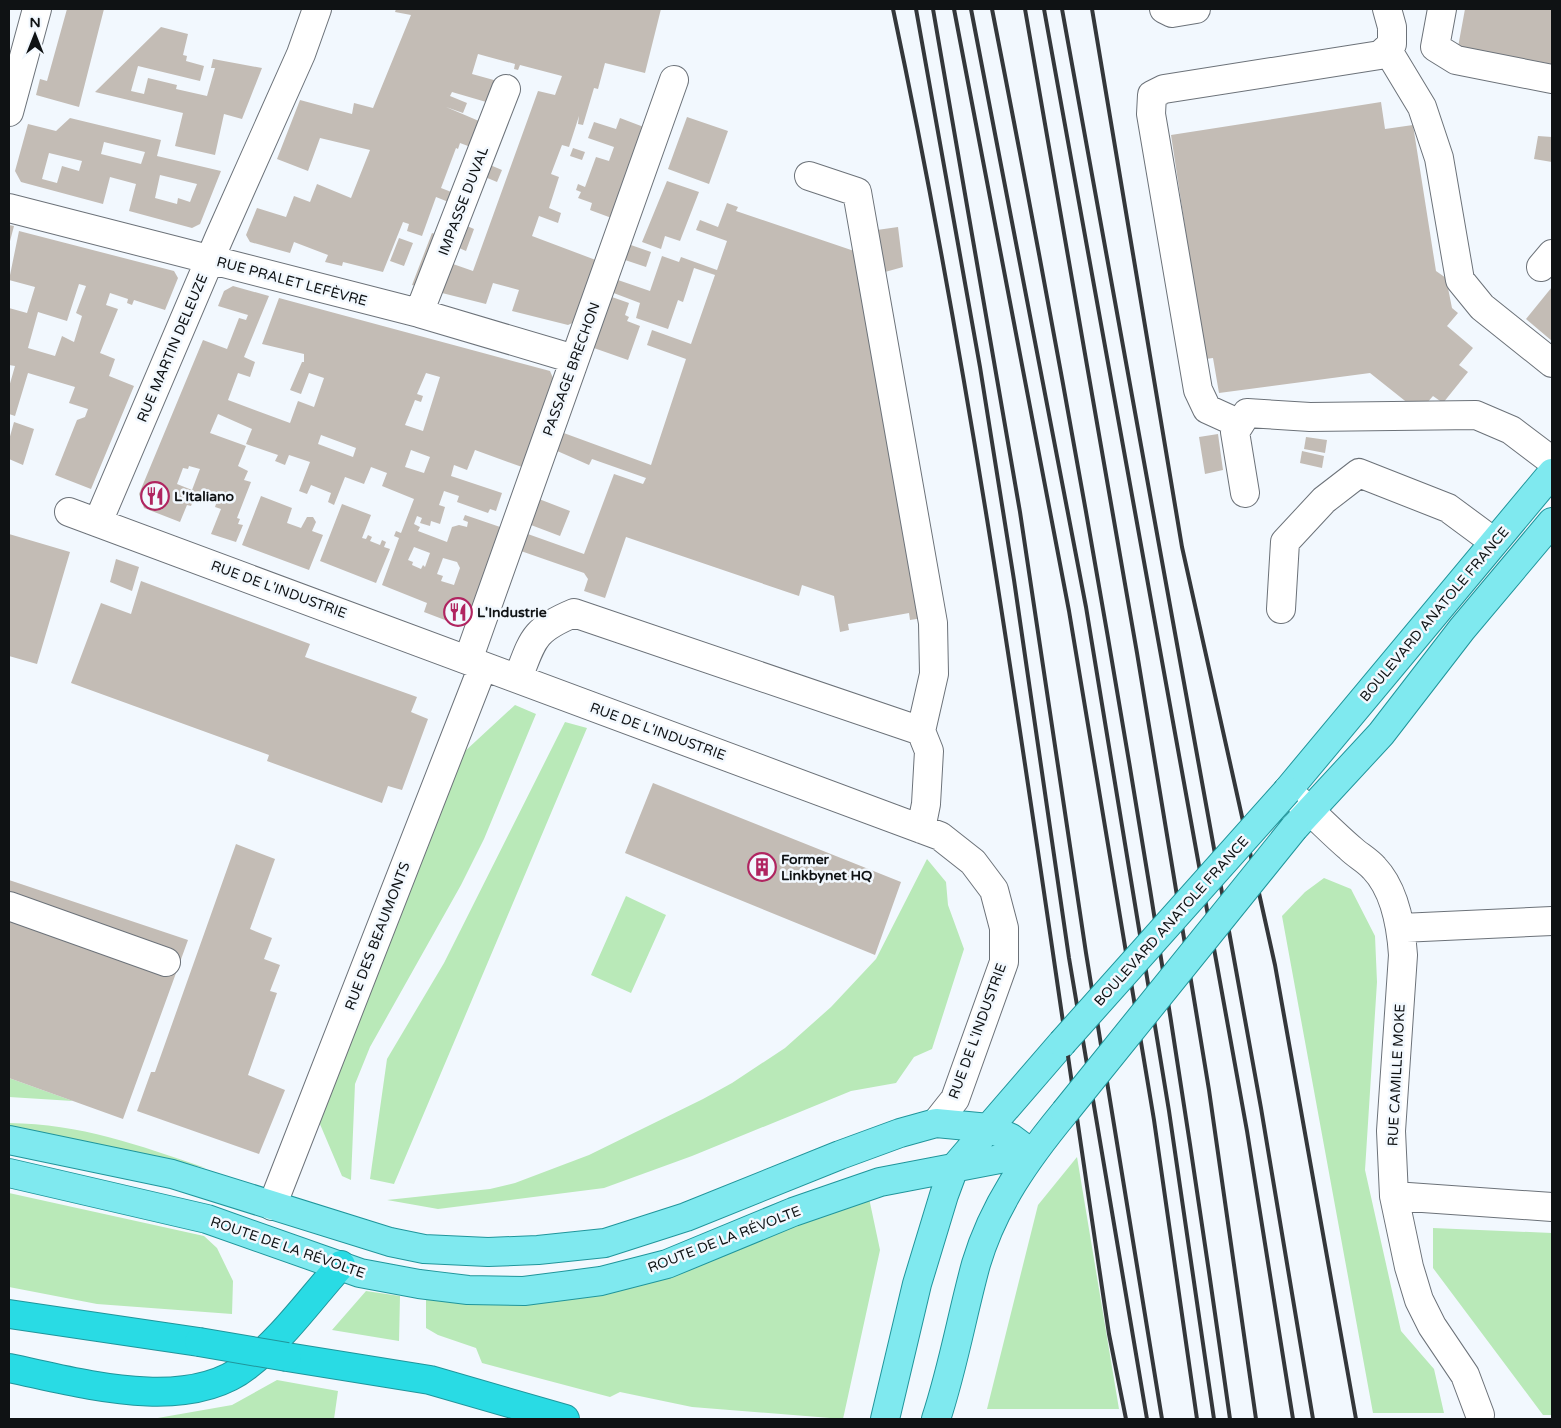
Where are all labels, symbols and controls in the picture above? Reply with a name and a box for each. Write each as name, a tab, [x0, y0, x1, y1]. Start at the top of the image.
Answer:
north arrow	[10, 10, 60, 60]
text: N	[29, 14, 41, 31]
street label: IMPASSE DUVAL	[435, 144, 492, 258]
street label: RUE PRALET LEFÈVRE	[215, 253, 369, 310]
street label: RUE MARTIN DELEUZE	[133, 271, 211, 425]
street label: PASSAGE BRECHON	[539, 300, 604, 438]
restaurant icon: L'Italiano	[140, 481, 170, 511]
place label: L'Italiano	[174, 488, 235, 505]
street label: BOULEVARD ANATOLE FRANCE	[1356, 524, 1512, 705]
street label: RUE DE L'INDUSTRIE	[209, 557, 349, 622]
restaurant icon: L'Industrie	[443, 597, 473, 627]
place label: L'Industrie	[477, 604, 547, 621]
street label: RUE DE L'INDUSTRIE	[588, 699, 728, 764]
street label: BOULEVARD ANATOLE FRANCE	[1091, 833, 1252, 1010]
place label: Former Linkbynet HQ	[781, 851, 872, 884]
building icon: Former Linkbynet HQ	[747, 852, 777, 882]
street label: RUE DES BEAUMONTS	[341, 859, 414, 1013]
street label: RUE DE L'INDUSTRIE	[945, 961, 1010, 1101]
street label: RUE CAMILLE MOKE	[1384, 1003, 1409, 1147]
street label: ROUTE DE LA RÉVOLTE	[645, 1202, 803, 1276]
street label: ROUTE DE LA RÉVOLTE	[208, 1213, 367, 1282]

